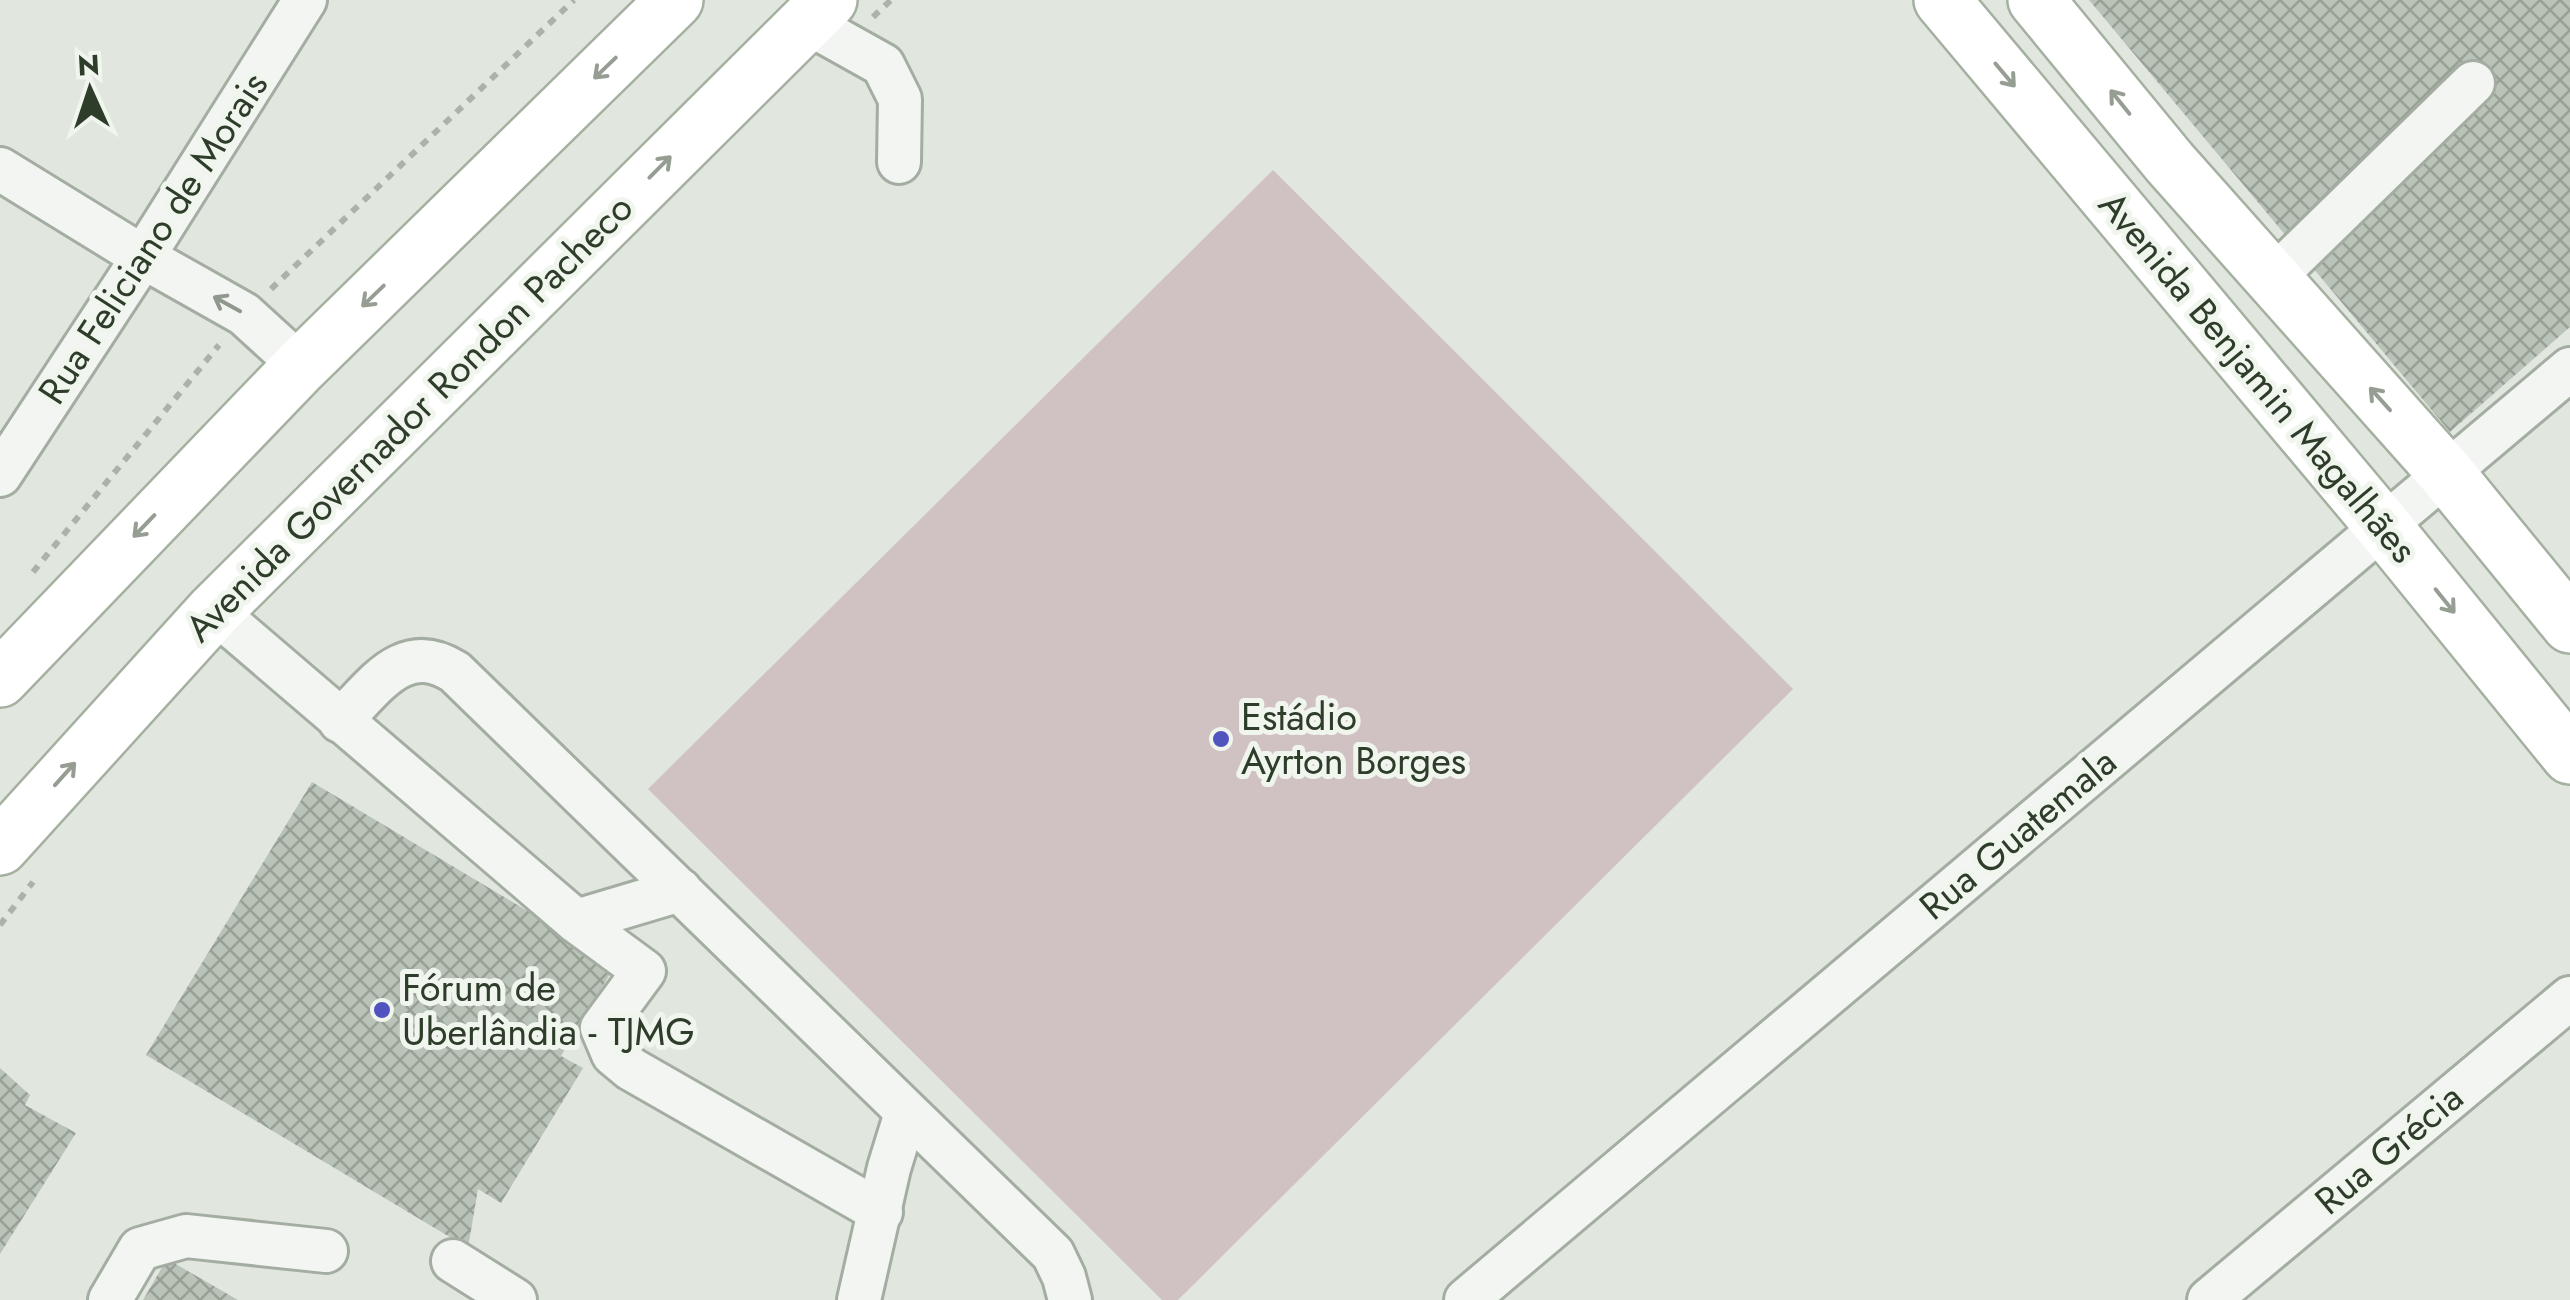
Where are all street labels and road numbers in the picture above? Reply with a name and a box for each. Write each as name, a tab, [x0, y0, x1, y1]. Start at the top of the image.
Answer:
street label: Rua Feliciano de Morais	[24, 61, 281, 415]
street label: Avenida Benjamin Magalhães	[2086, 179, 2431, 575]
street label: Avenida Governador Rondon Pacheco	[172, 181, 645, 654]
street label: Rua Guatemala	[1907, 735, 2128, 933]
street label: Rua Grécia	[2303, 1070, 2475, 1227]

